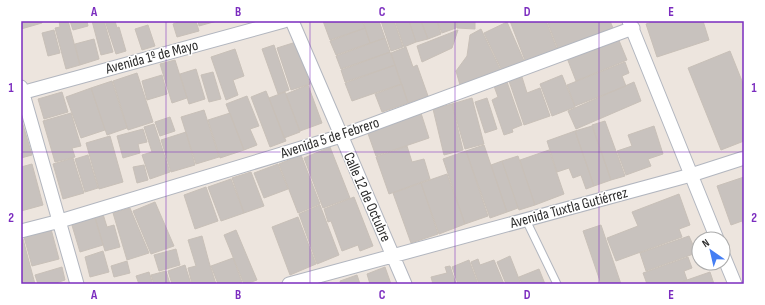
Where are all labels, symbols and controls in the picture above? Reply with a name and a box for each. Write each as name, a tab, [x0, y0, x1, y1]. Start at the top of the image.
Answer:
text: A	[90, 4, 98, 20]
text: B	[235, 4, 241, 20]
text: C	[379, 4, 386, 20]
text: D	[524, 4, 531, 20]
text: E	[668, 4, 674, 20]
street label: Avenida 1º de Mayo	[103, 36, 200, 79]
text: 1	[8, 80, 14, 96]
text: 1	[751, 80, 757, 96]
street label: Avenida 5 de Febrero	[277, 113, 382, 163]
street label: Calle 12 de Octubre	[339, 149, 395, 245]
street label: Avenida Tuxtla Gutiérrez	[507, 183, 630, 233]
text: 2	[8, 210, 14, 226]
text: 2	[751, 210, 757, 226]
north arrow	[691, 231, 731, 271]
text: N	[700, 236, 712, 250]
text: A	[90, 287, 98, 303]
text: B	[235, 287, 241, 303]
text: C	[379, 287, 386, 303]
text: D	[524, 287, 531, 303]
text: E	[668, 287, 674, 303]

